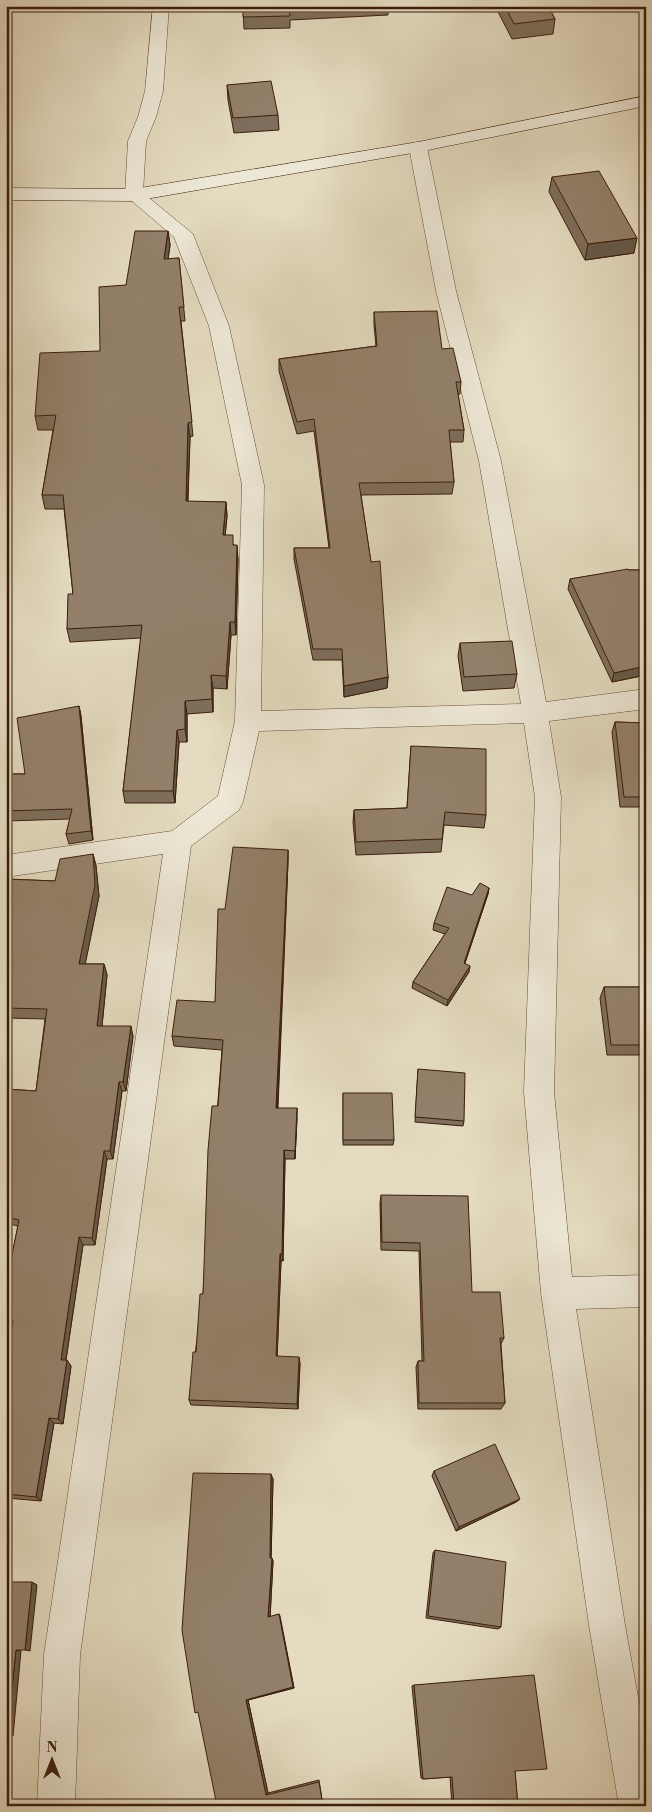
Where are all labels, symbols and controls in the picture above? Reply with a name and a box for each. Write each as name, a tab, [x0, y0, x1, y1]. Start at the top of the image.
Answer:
north arrow	[28, 1734, 78, 1784]
text: N	[46, 1739, 58, 1757]

